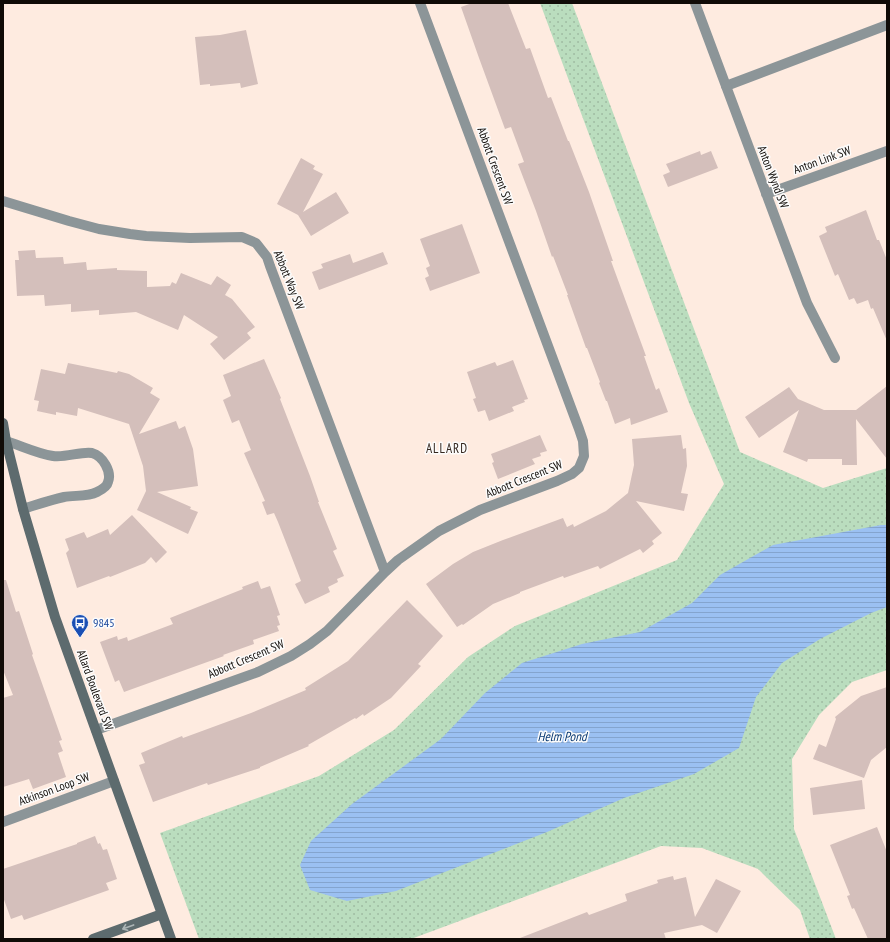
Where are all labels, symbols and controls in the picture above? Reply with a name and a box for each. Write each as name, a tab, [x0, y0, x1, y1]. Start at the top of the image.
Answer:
street label: Abbott Crescent SW	[475, 125, 516, 207]
street label: Anton Link SW	[791, 142, 853, 177]
street label: Anton Wynd SW	[755, 144, 792, 210]
street label: Abbott Way SW	[271, 248, 308, 312]
district label: ALLARD	[426, 440, 468, 457]
street label: Abbott Crescent SW	[483, 456, 564, 501]
bus stop icon: 9845	[70, 613, 90, 638]
place label: 9845	[93, 615, 115, 630]
street label: Abbott Crescent SW	[205, 636, 286, 681]
street label: Allard Boulevard SW	[74, 648, 117, 732]
water label: Helm Pond	[537, 728, 589, 745]
street label: Atkinson Loop SW	[16, 769, 91, 808]
one-way arrow	[122, 923, 134, 931]

